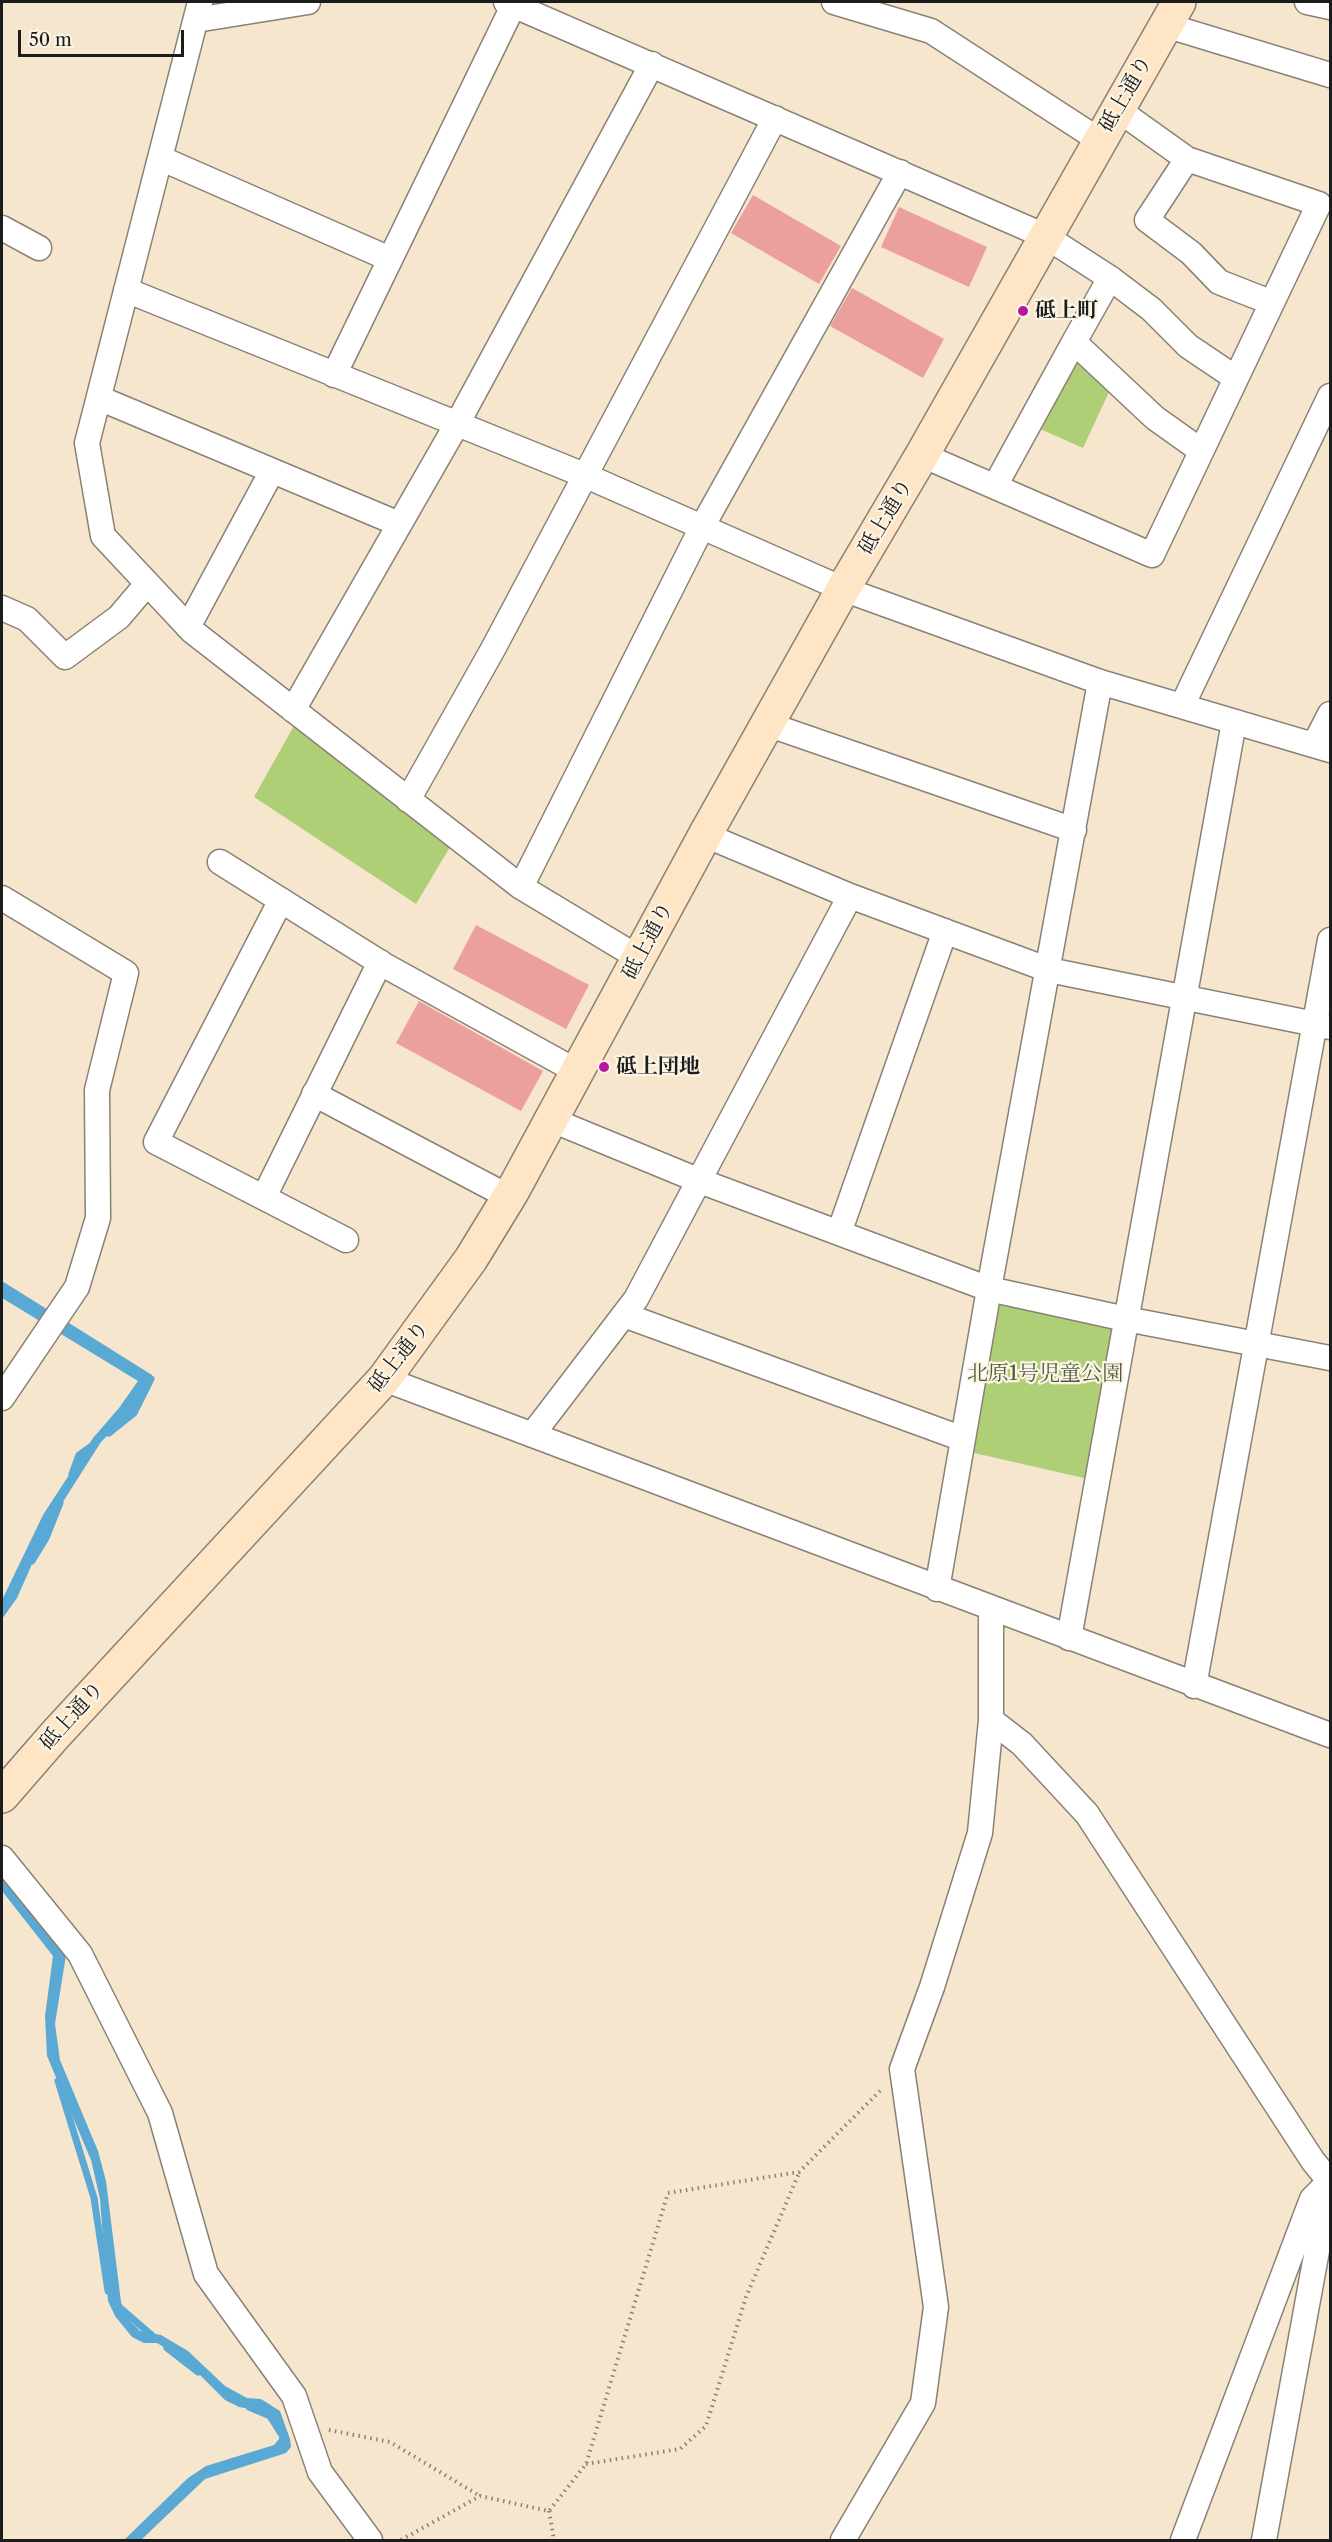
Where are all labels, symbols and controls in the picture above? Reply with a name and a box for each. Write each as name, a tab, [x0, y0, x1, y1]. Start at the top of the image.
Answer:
scale bar	[21, 18, 188, 56]
text: 50 m	[29, 29, 72, 51]
street label: 砥上通り	[1094, 51, 1158, 137]
place label: 砥上町	[1035, 298, 1098, 324]
marker: 砥上町	[1016, 304, 1030, 318]
street label: 砥上通り	[854, 475, 918, 559]
street label: 砥上通り	[617, 898, 679, 984]
place label: 砥上団地	[616, 1054, 700, 1080]
marker: 砥上団地	[597, 1060, 611, 1074]
street label: 砥上通り	[363, 1316, 435, 1398]
park label: 北原1号児童公園	[967, 1361, 1123, 1387]
street label: 砥上通り	[35, 1676, 109, 1756]

